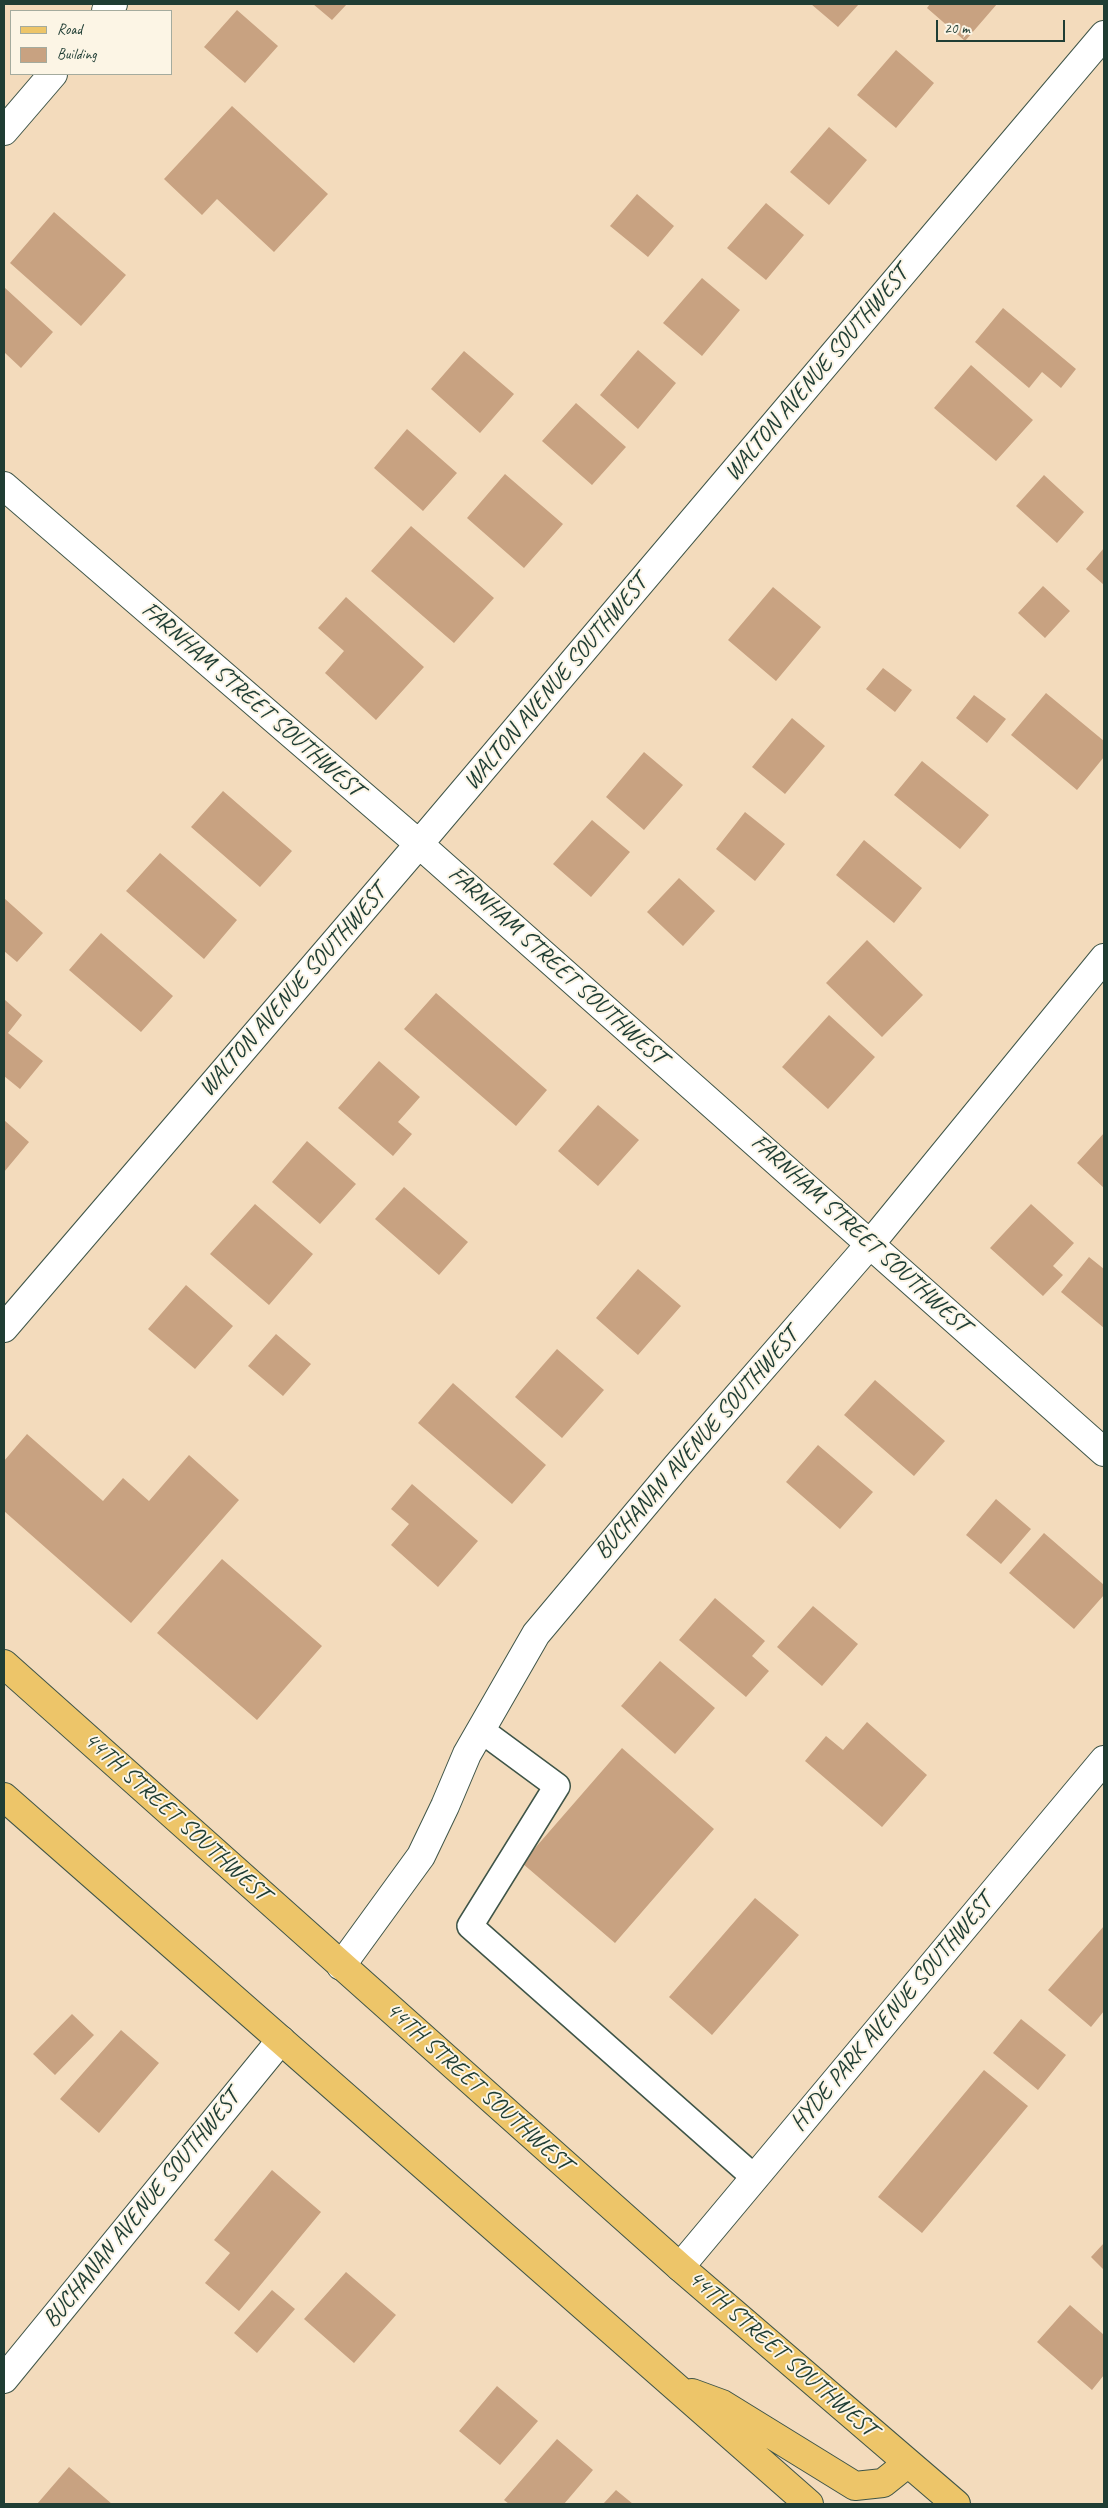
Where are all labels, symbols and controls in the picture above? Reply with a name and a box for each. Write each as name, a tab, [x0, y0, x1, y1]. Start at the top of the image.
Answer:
legend	[10, 10, 172, 75]
scale bar	[938, 10, 1067, 42]
text: 20 m	[944, 19, 970, 38]
text: Road	[57, 20, 82, 39]
text: Building	[57, 45, 96, 64]
street label: WALTON AVENUE SOUTHWEST	[719, 261, 915, 487]
street label: WALTON AVENUE SOUTHWEST	[458, 570, 654, 796]
street label: FARNHAM STREET SOUTHWEST	[135, 596, 369, 804]
street label: FARNHAM STREET SOUTHWEST	[442, 860, 672, 1072]
street label: WALTON AVENUE SOUTHWEST	[193, 879, 393, 1103]
street label: FARNHAM STREET SOUTHWEST	[745, 1128, 975, 1340]
street label: BUCHANAN AVENUE SOUTHWEST	[589, 1322, 805, 1566]
street label: 44TH STREET SOUTHWEST	[77, 1726, 275, 1908]
street label: HYDE PARK AVENUE SOUTHWEST	[784, 1889, 1000, 2137]
street label: 44TH STREET SOUTHWEST	[379, 1996, 577, 2178]
street label: BUCHANAN AVENUE SOUTHWEST	[37, 2084, 247, 2334]
street label: 44TH STREET SOUTHWEST	[682, 2264, 882, 2444]

